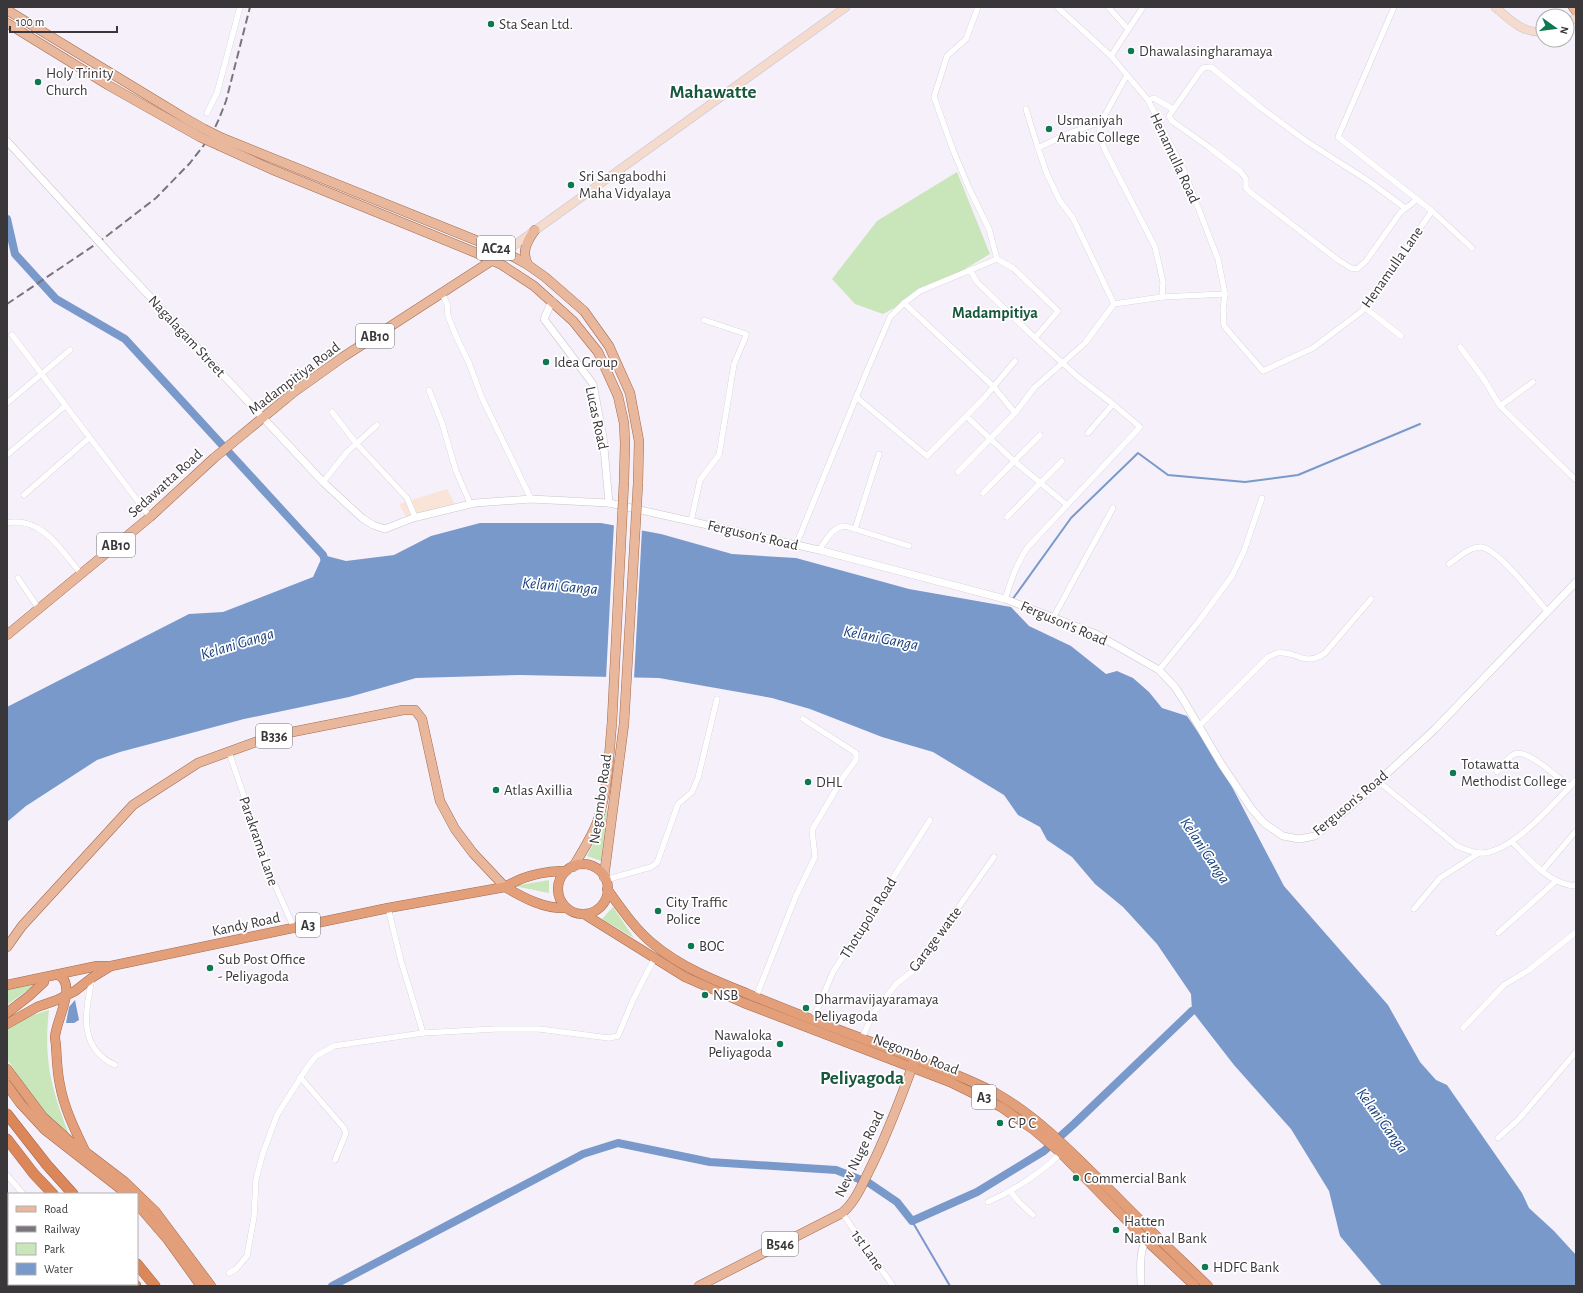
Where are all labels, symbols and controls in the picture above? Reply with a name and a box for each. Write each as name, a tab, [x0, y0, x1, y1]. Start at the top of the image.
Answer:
scale bar	[10, 8, 117, 34]
north arrow	[1535, 8, 1575, 48]
text: 100 m	[16, 16, 44, 28]
place label: Sta Sean Ltd.	[499, 17, 573, 32]
marker: Sta Sean Ltd.	[486, 19, 496, 29]
text: N	[1558, 25, 1570, 35]
place label: Dhawalasingharamaya	[1139, 44, 1273, 59]
marker: Dhawalasingharamaya	[1126, 46, 1136, 56]
place label: Holy Trinity Church	[46, 66, 114, 98]
marker: Holy Trinity Church	[33, 77, 43, 87]
district label: Mahawatte	[669, 83, 757, 102]
street label: Henamulla Road	[1147, 111, 1202, 206]
place label: Usmaniyah Arabic College	[1057, 113, 1140, 145]
marker: Usmaniyah Arabic College	[1044, 124, 1054, 134]
place label: Sri Sangabodhi Maha Vidyalaya	[579, 169, 671, 201]
marker: Sri Sangabodhi Maha Vidyalaya	[566, 180, 576, 190]
street label: Henamulla Lane	[1359, 224, 1426, 311]
road number: AC24	[477, 236, 515, 260]
street label: Nagalagam Street	[145, 293, 228, 380]
district label: Madampitiya	[952, 305, 1038, 322]
road number: AB10	[356, 324, 394, 348]
street label: Madampitiya Road	[246, 339, 343, 418]
place label: Idea Group	[554, 355, 618, 370]
marker: Idea Group	[541, 357, 551, 367]
street label: Lucas Road	[582, 385, 611, 451]
street label: Sedawatta Road	[125, 446, 205, 520]
street label: Ferguson's Road	[706, 518, 800, 553]
road number: AB10	[97, 533, 135, 557]
water label: Kelani Ganga	[521, 575, 598, 597]
street label: Ferguson's Road	[1018, 598, 1110, 649]
water label: Kelani Ganga	[842, 623, 920, 653]
water label: Kelani Ganga	[199, 625, 276, 663]
road number: B336	[256, 724, 292, 748]
street label: Negombo Road	[587, 753, 614, 845]
place label: Totawatta Methodist College	[1461, 757, 1567, 789]
street label: Ferguson's Road	[1310, 768, 1391, 839]
marker: Totawatta Methodist College	[1448, 768, 1458, 778]
place label: DHL	[816, 775, 843, 790]
marker: DHL	[803, 777, 813, 787]
place label: Atlas Axillia	[504, 783, 573, 798]
marker: Atlas Axillia	[491, 785, 501, 795]
street label: Parakrama Lane	[236, 795, 281, 888]
water label: Kelani Ganga	[1177, 815, 1233, 886]
street label: Thotupola Road	[837, 875, 899, 962]
place label: City Traffic Police	[666, 895, 728, 927]
street label: Garage watte	[906, 904, 965, 975]
marker: City Traffic Police	[653, 906, 663, 916]
street label: Kandy Road	[211, 910, 282, 939]
road number: A3	[296, 913, 320, 937]
place label: BOC	[699, 939, 725, 954]
marker: BOC	[686, 941, 696, 951]
place label: Sub Post Office - Peliyagoda	[218, 952, 305, 984]
marker: Sub Post Office - Peliyagoda	[205, 963, 215, 973]
place label: NSB	[713, 988, 738, 1003]
marker: NSB	[700, 990, 710, 1000]
place label: Dharmavijayaramaya Peliyagoda	[814, 992, 939, 1024]
marker: Dharmavijayaramaya Peliyagoda	[801, 1003, 811, 1013]
place label: Nawaloka Peliyagoda	[708, 1028, 772, 1060]
street label: Negombo Road	[871, 1031, 961, 1078]
marker: Nawaloka Peliyagoda	[775, 1039, 785, 1049]
district label: Peliyagoda	[820, 1069, 904, 1088]
road number: A3	[972, 1085, 996, 1109]
water label: Kelani Ganga	[1353, 1085, 1411, 1156]
street label: New Nuge Road	[832, 1109, 887, 1200]
place label: C P C	[1008, 1116, 1037, 1131]
marker: C P C	[995, 1118, 1005, 1128]
place label: Commercial Bank	[1084, 1171, 1186, 1186]
marker: Commercial Bank	[1071, 1173, 1081, 1183]
legend	[8, 1193, 138, 1285]
text: Road	[44, 1203, 68, 1215]
place label: Hatten National Bank	[1124, 1214, 1207, 1246]
text: Railway	[44, 1223, 80, 1236]
marker: Hatten National Bank	[1111, 1225, 1121, 1235]
street label: 1st Lane	[848, 1227, 887, 1273]
road number: B546	[762, 1232, 798, 1256]
text: Park	[44, 1243, 65, 1255]
place label: HDFC Bank	[1213, 1260, 1279, 1275]
marker: HDFC Bank	[1200, 1262, 1210, 1272]
text: Water	[44, 1263, 73, 1275]

